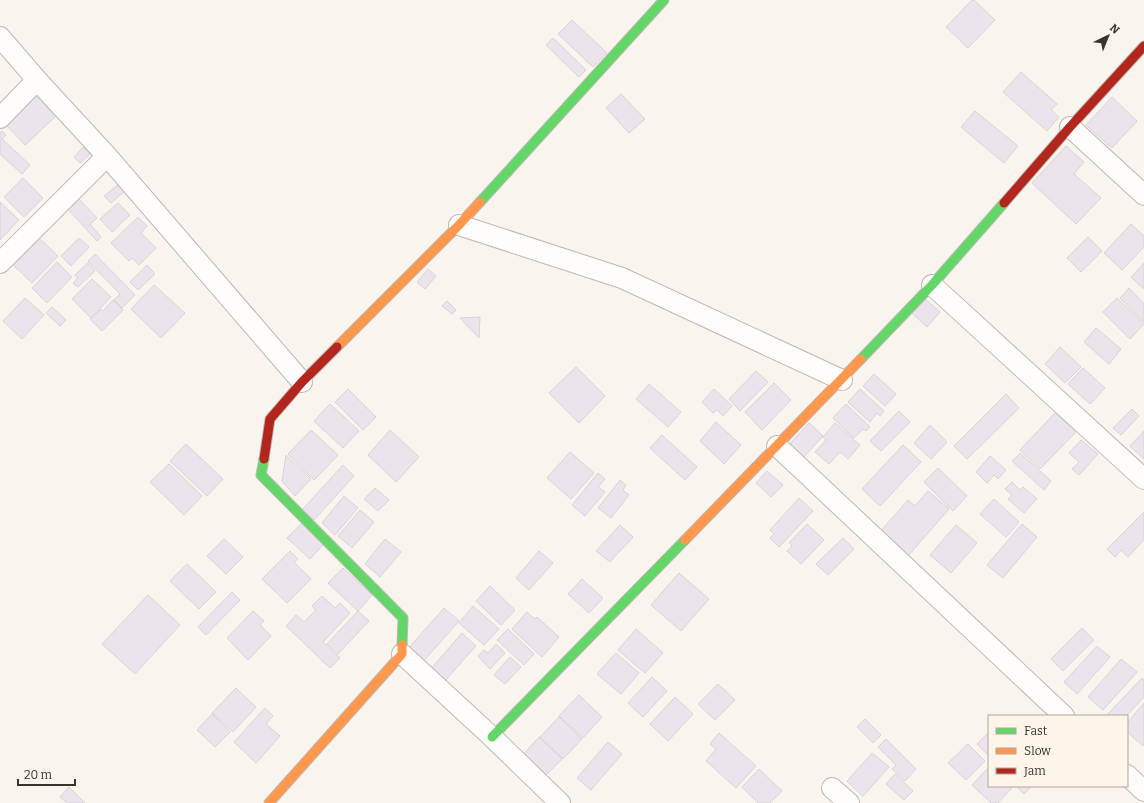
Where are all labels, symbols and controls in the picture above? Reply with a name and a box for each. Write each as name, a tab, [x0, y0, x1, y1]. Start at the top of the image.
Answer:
north arrow	[1088, 16, 1128, 56]
text: N	[1107, 21, 1122, 37]
legend	[988, 715, 1128, 787]
text: Fast	[1024, 724, 1048, 738]
text: Slow	[1024, 744, 1051, 758]
scale bar	[18, 761, 75, 787]
text: Jam	[1023, 764, 1046, 778]
text: 20 m	[24, 768, 53, 782]

